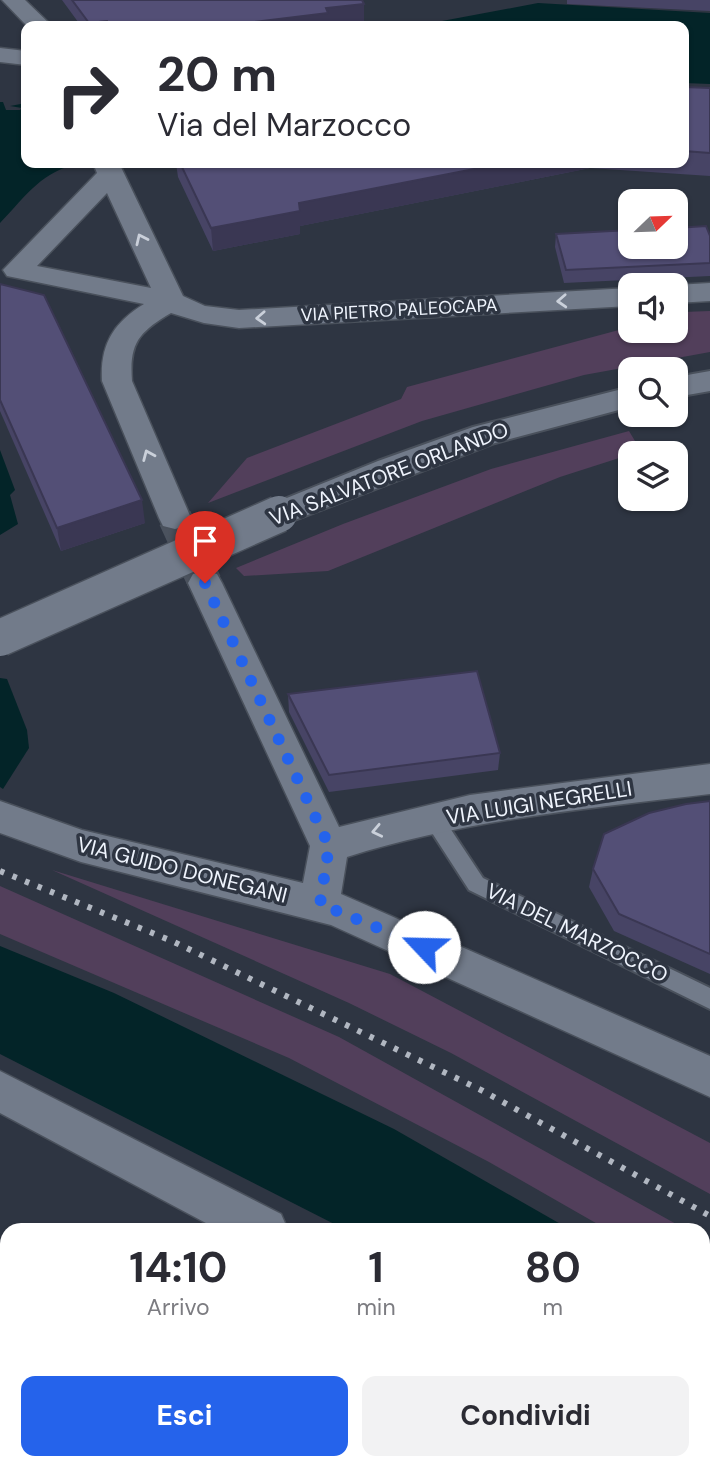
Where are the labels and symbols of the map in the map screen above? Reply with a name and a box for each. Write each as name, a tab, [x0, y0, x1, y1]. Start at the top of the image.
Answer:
north arrow	[618, 189, 688, 259]
one-way arrow	[136, 234, 150, 246]
street label: VIA PIETRO PALEOCAPA	[300, 293, 498, 327]
one-way arrow	[556, 293, 567, 308]
one-way arrow	[256, 310, 267, 325]
street label: VIA SALVATORE ORLANDO	[266, 415, 512, 533]
one-way arrow	[143, 450, 157, 462]
pin	[175, 511, 235, 583]
street label: VIA LUIGI NEGRELLI	[444, 774, 634, 832]
one-way arrow	[371, 822, 383, 837]
street label: VIA GUIDO DONEGANI	[74, 830, 290, 910]
street label: VIA DEL MARZOCCO	[481, 877, 673, 989]
position arrow	[387, 910, 461, 984]

